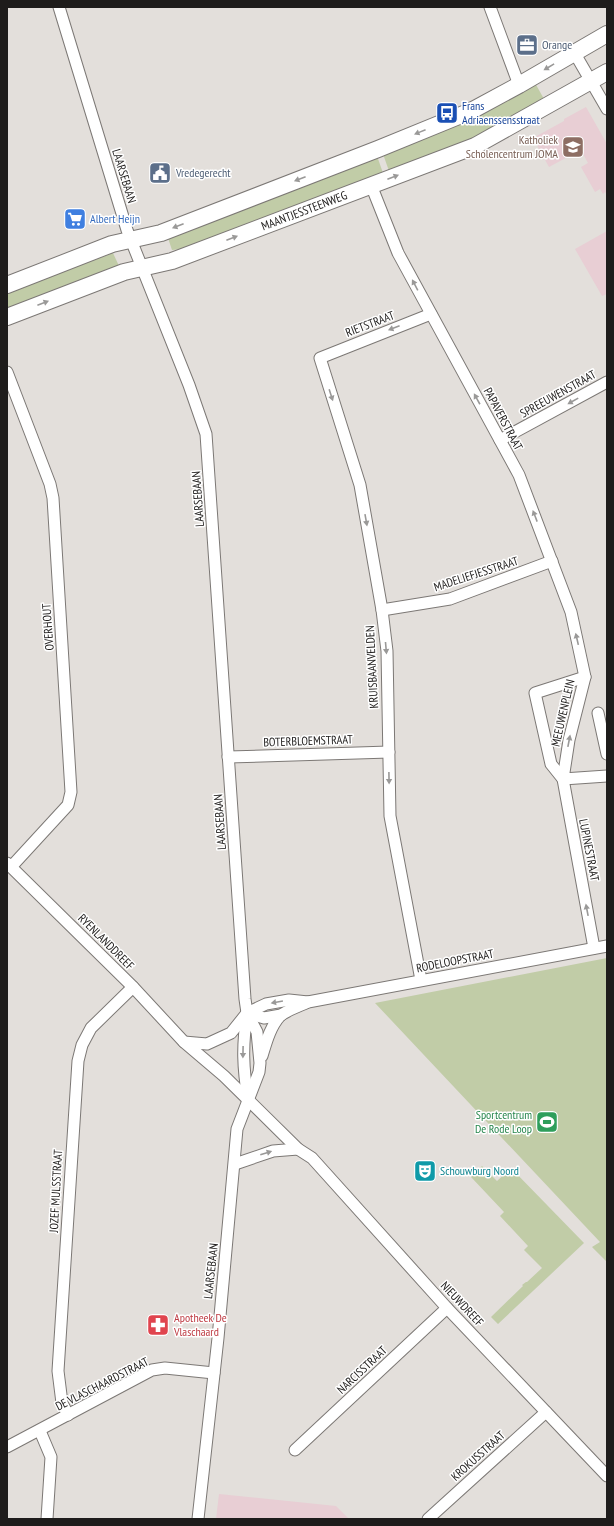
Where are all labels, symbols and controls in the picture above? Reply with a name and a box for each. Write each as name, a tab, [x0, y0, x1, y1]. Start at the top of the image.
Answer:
office icon: Orange	[514, 32, 540, 58]
place label: Orange	[542, 37, 572, 52]
one-way arrow	[543, 64, 555, 71]
place label: Frans Adriaenssensstraat	[462, 98, 540, 127]
bus stop icon: Frans Adriaenssensstraat	[434, 100, 460, 126]
one-way arrow	[414, 129, 426, 135]
place label: Katholiek Scholencentrum JOMA	[466, 132, 558, 161]
school or university icon: Katholiek Scholencentrum JOMA	[560, 134, 586, 160]
street label: LAARSEBAAN	[109, 147, 140, 205]
public building icon: Vredegerecht	[147, 160, 173, 186]
place label: Vredegerecht	[175, 165, 231, 180]
one-way arrow	[388, 174, 400, 180]
one-way arrow	[293, 177, 305, 183]
street label: MAANTJESSTEENWEG	[259, 187, 349, 233]
supermarket icon: Albert Heijn	[62, 206, 88, 232]
place label: Albert Heijn	[90, 211, 140, 226]
one-way arrow	[172, 224, 184, 230]
one-way arrow	[227, 234, 239, 240]
one-way arrow	[412, 279, 418, 291]
one-way arrow	[38, 300, 50, 306]
street label: RIETSTRAAT	[343, 307, 397, 340]
one-way arrow	[388, 326, 400, 332]
street label: SPREEUWENSTRAAT	[517, 366, 599, 421]
street label: PAPAVERSTRAAT	[481, 385, 527, 453]
one-way arrow	[328, 389, 334, 401]
one-way arrow	[474, 393, 481, 405]
one-way arrow	[567, 397, 579, 404]
street label: LAARSEBAAN	[188, 471, 207, 527]
one-way arrow	[532, 509, 538, 521]
one-way arrow	[363, 514, 369, 526]
street label: MADELIEFJESSTRAAT	[432, 553, 521, 594]
street label: OVERHOUT	[38, 602, 57, 651]
street label: KRUISBAANVELDEN	[362, 625, 381, 709]
one-way arrow	[573, 632, 579, 645]
one-way arrow	[383, 642, 390, 654]
street label: MEEUWENPLEIN	[547, 678, 578, 748]
street label: BOTERBLOEMSTRAAT	[263, 731, 354, 750]
one-way arrow	[567, 735, 573, 747]
one-way arrow	[386, 772, 392, 785]
street label: LAARSEBAAN	[210, 794, 229, 850]
street label: LUPINESTRAAT	[576, 818, 603, 883]
one-way arrow	[583, 904, 589, 916]
street label: RYENLANDDREEF	[75, 911, 138, 973]
street label: RODELOOPSTRAAT	[415, 946, 495, 975]
one-way arrow	[271, 999, 283, 1005]
one-way arrow	[240, 1046, 247, 1058]
place label: Sportcentrum De Rode Loop	[475, 1107, 532, 1136]
sports icon: Sportcentrum De Rode Loop	[534, 1109, 560, 1135]
street label: JOZEF MULSSTRAAT	[46, 1148, 65, 1234]
one-way arrow	[260, 1150, 272, 1156]
theatre icon: Schouwburg Noord	[412, 1158, 438, 1184]
place label: Schouwburg Noord	[440, 1163, 519, 1178]
street label: LAARSEBAAN	[200, 1242, 221, 1300]
street label: NIEUWDREEF	[438, 1278, 487, 1329]
place label: Apotheek De Vlaschaard	[173, 1310, 227, 1339]
pharmacy icon: Apotheek De Vlaschaard	[145, 1312, 171, 1338]
street label: NARCISSTRAAT	[333, 1342, 390, 1397]
street label: DE VLASCHAARDSTRAAT	[53, 1353, 151, 1414]
street label: KROKUSSTRAAT	[448, 1427, 508, 1484]

